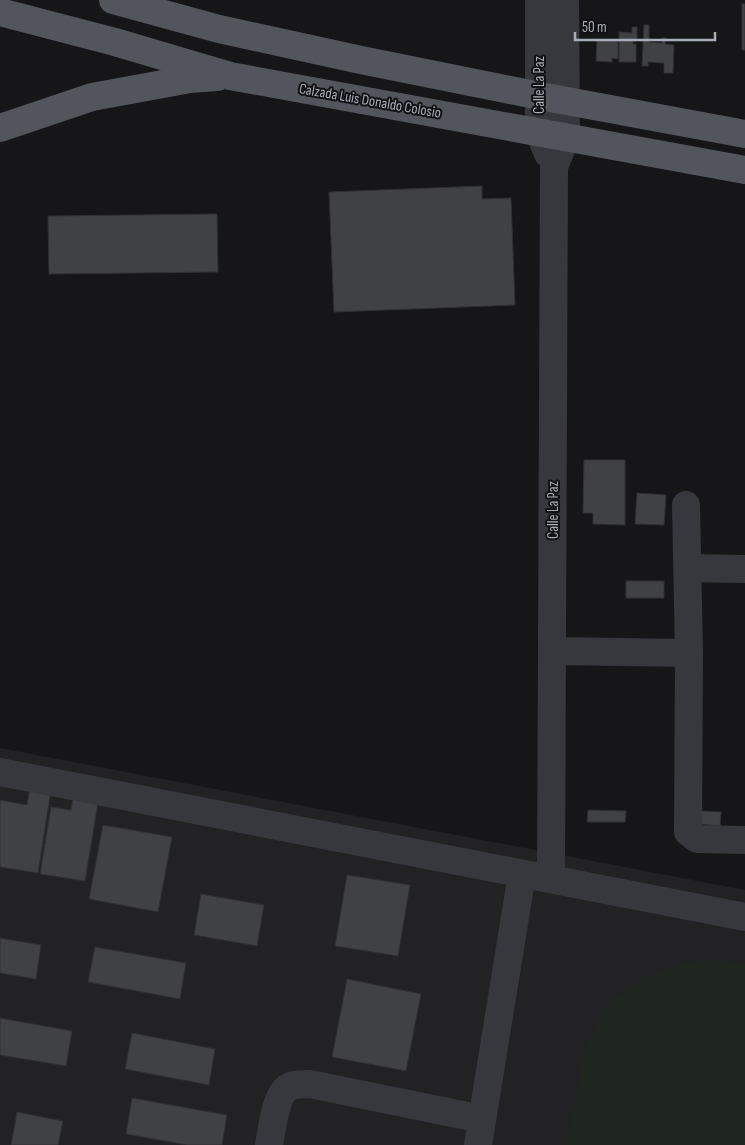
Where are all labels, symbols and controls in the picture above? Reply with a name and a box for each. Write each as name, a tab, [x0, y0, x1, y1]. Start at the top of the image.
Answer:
scale bar	[575, 10, 715, 42]
text: 50 m	[582, 18, 607, 37]
street label: Calle La Paz	[530, 55, 549, 114]
street label: Calzada Luis Donaldo Colosio	[298, 79, 442, 123]
street label: Calle La Paz	[544, 480, 563, 539]

